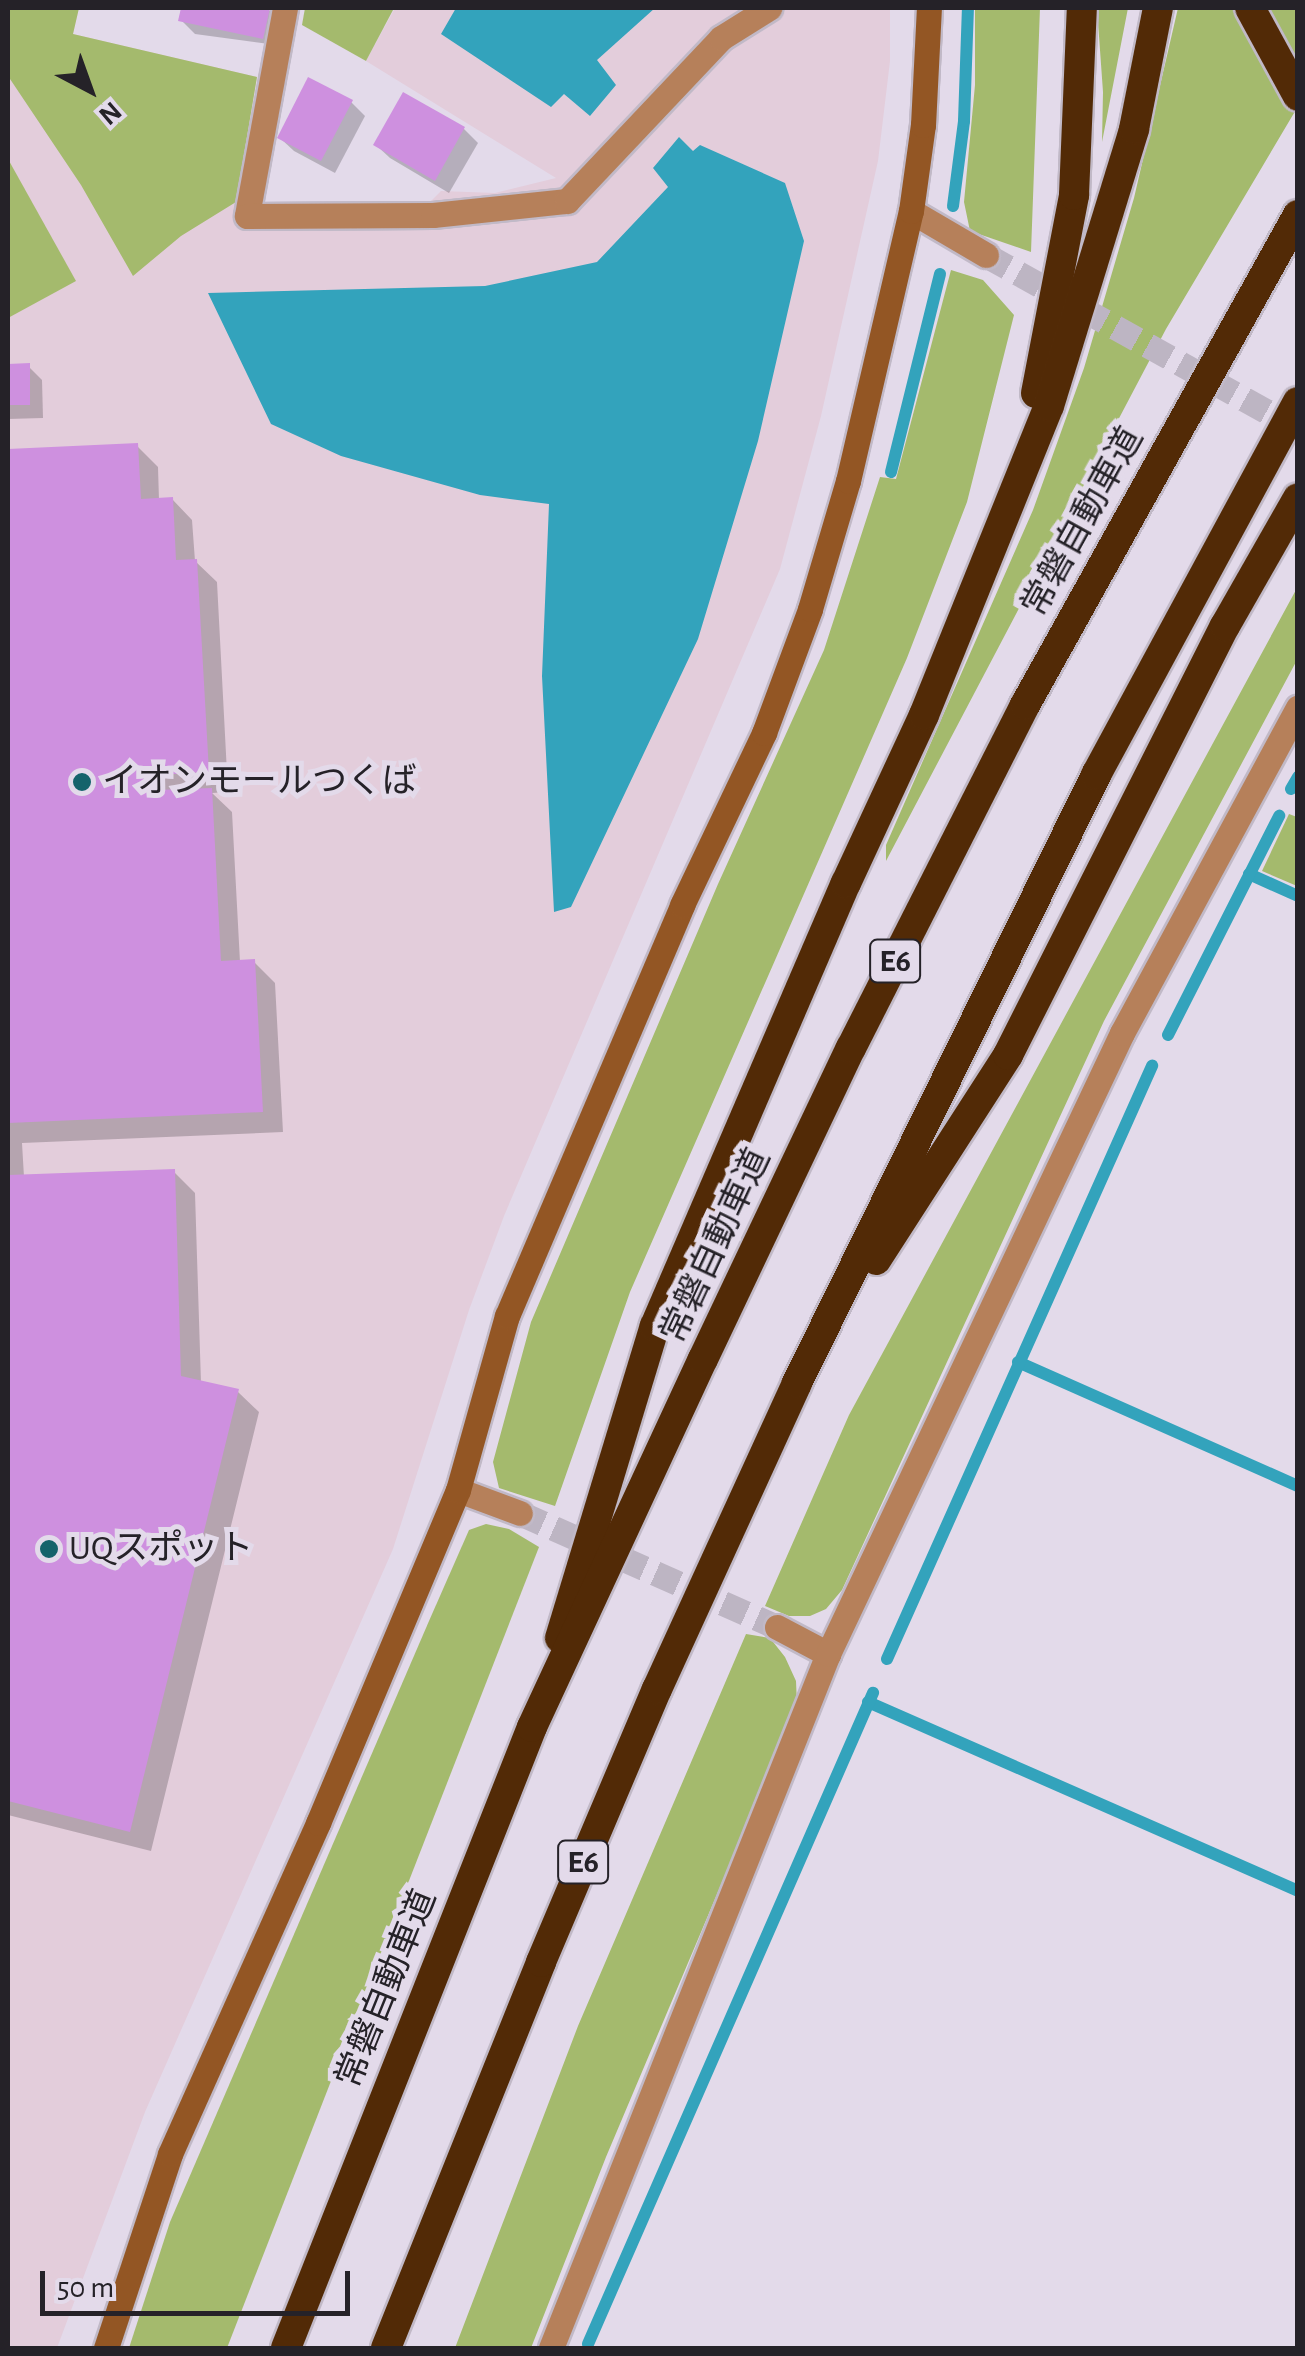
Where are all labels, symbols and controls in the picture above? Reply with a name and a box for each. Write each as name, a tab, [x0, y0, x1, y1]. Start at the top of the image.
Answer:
north arrow	[40, 40, 140, 140]
text: N	[93, 96, 126, 130]
street label: 常磐自動車道	[1014, 420, 1152, 624]
place label: イオンモールつくば	[102, 761, 417, 803]
marker: イオンモールつくば	[71, 771, 93, 793]
road number: E6	[868, 934, 922, 988]
street label: 常磐自動車道	[653, 1142, 779, 1350]
place label: UQスポット	[69, 1528, 253, 1570]
marker: UQスポット	[38, 1538, 60, 1560]
road number: E6	[556, 1835, 610, 1889]
street label: 常磐自動車道	[328, 1884, 446, 2094]
scale bar	[45, 2251, 355, 2313]
text: 50 m	[57, 2273, 114, 2303]

